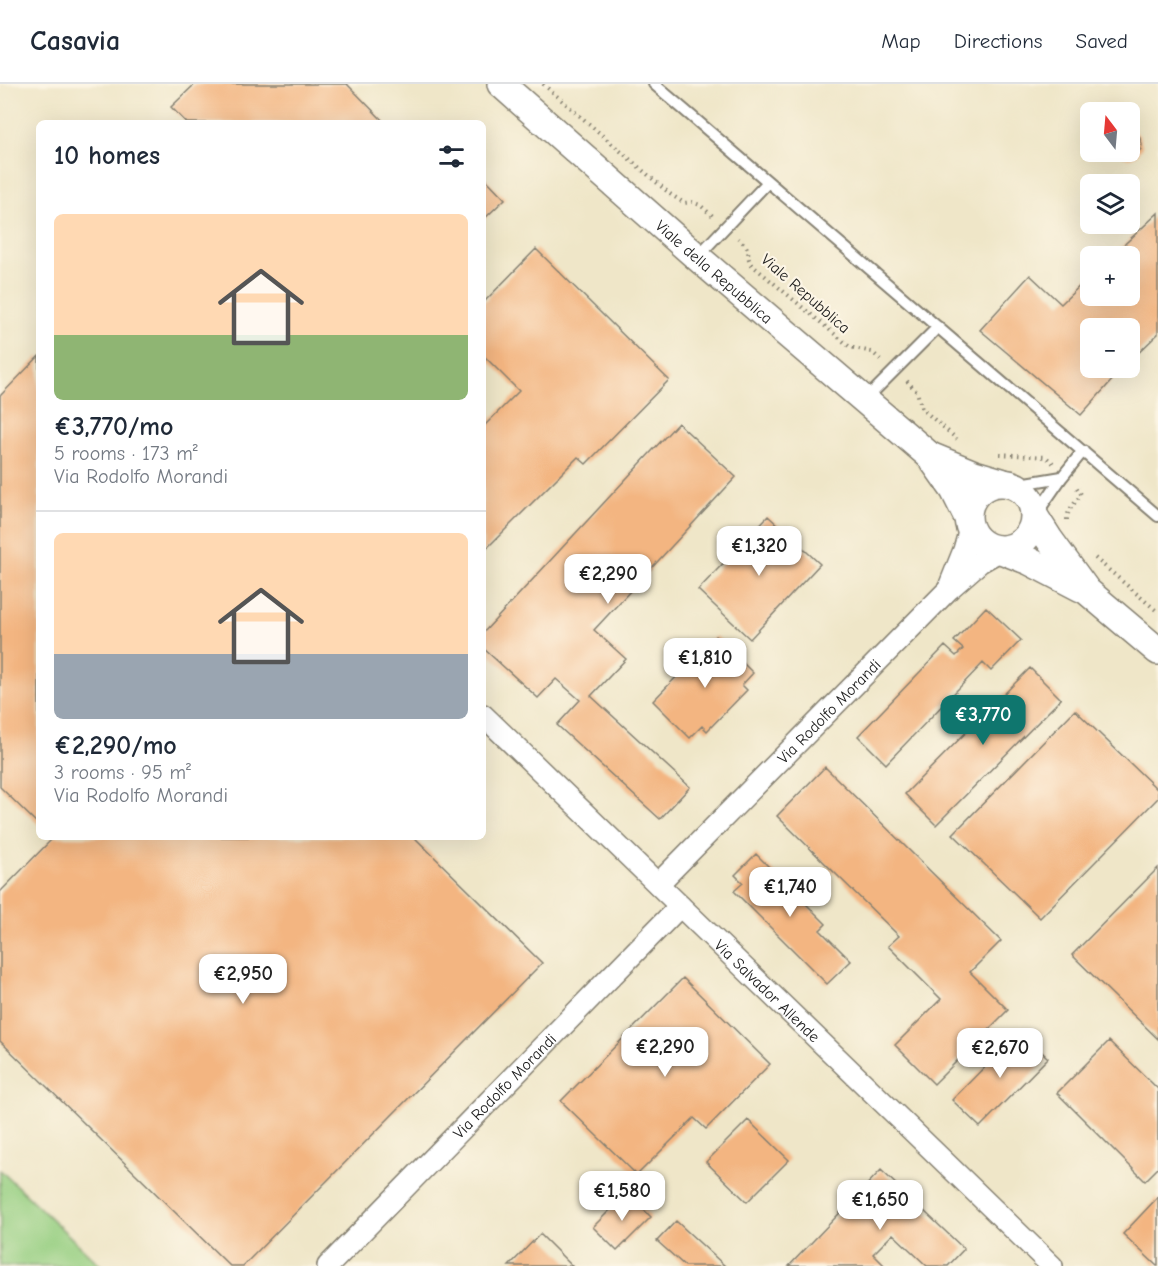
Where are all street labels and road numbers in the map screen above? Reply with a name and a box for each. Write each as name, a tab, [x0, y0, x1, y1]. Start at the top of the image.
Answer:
street label: Viale della Repubblica	[651, 217, 776, 328]
street label: Viale Repubblica	[757, 250, 853, 337]
street label: Via Rodolfo Morandi	[774, 656, 885, 768]
street label: Via Salvador Allende	[710, 936, 823, 1046]
street label: Via Rodolfo Morandi	[450, 1030, 560, 1143]

